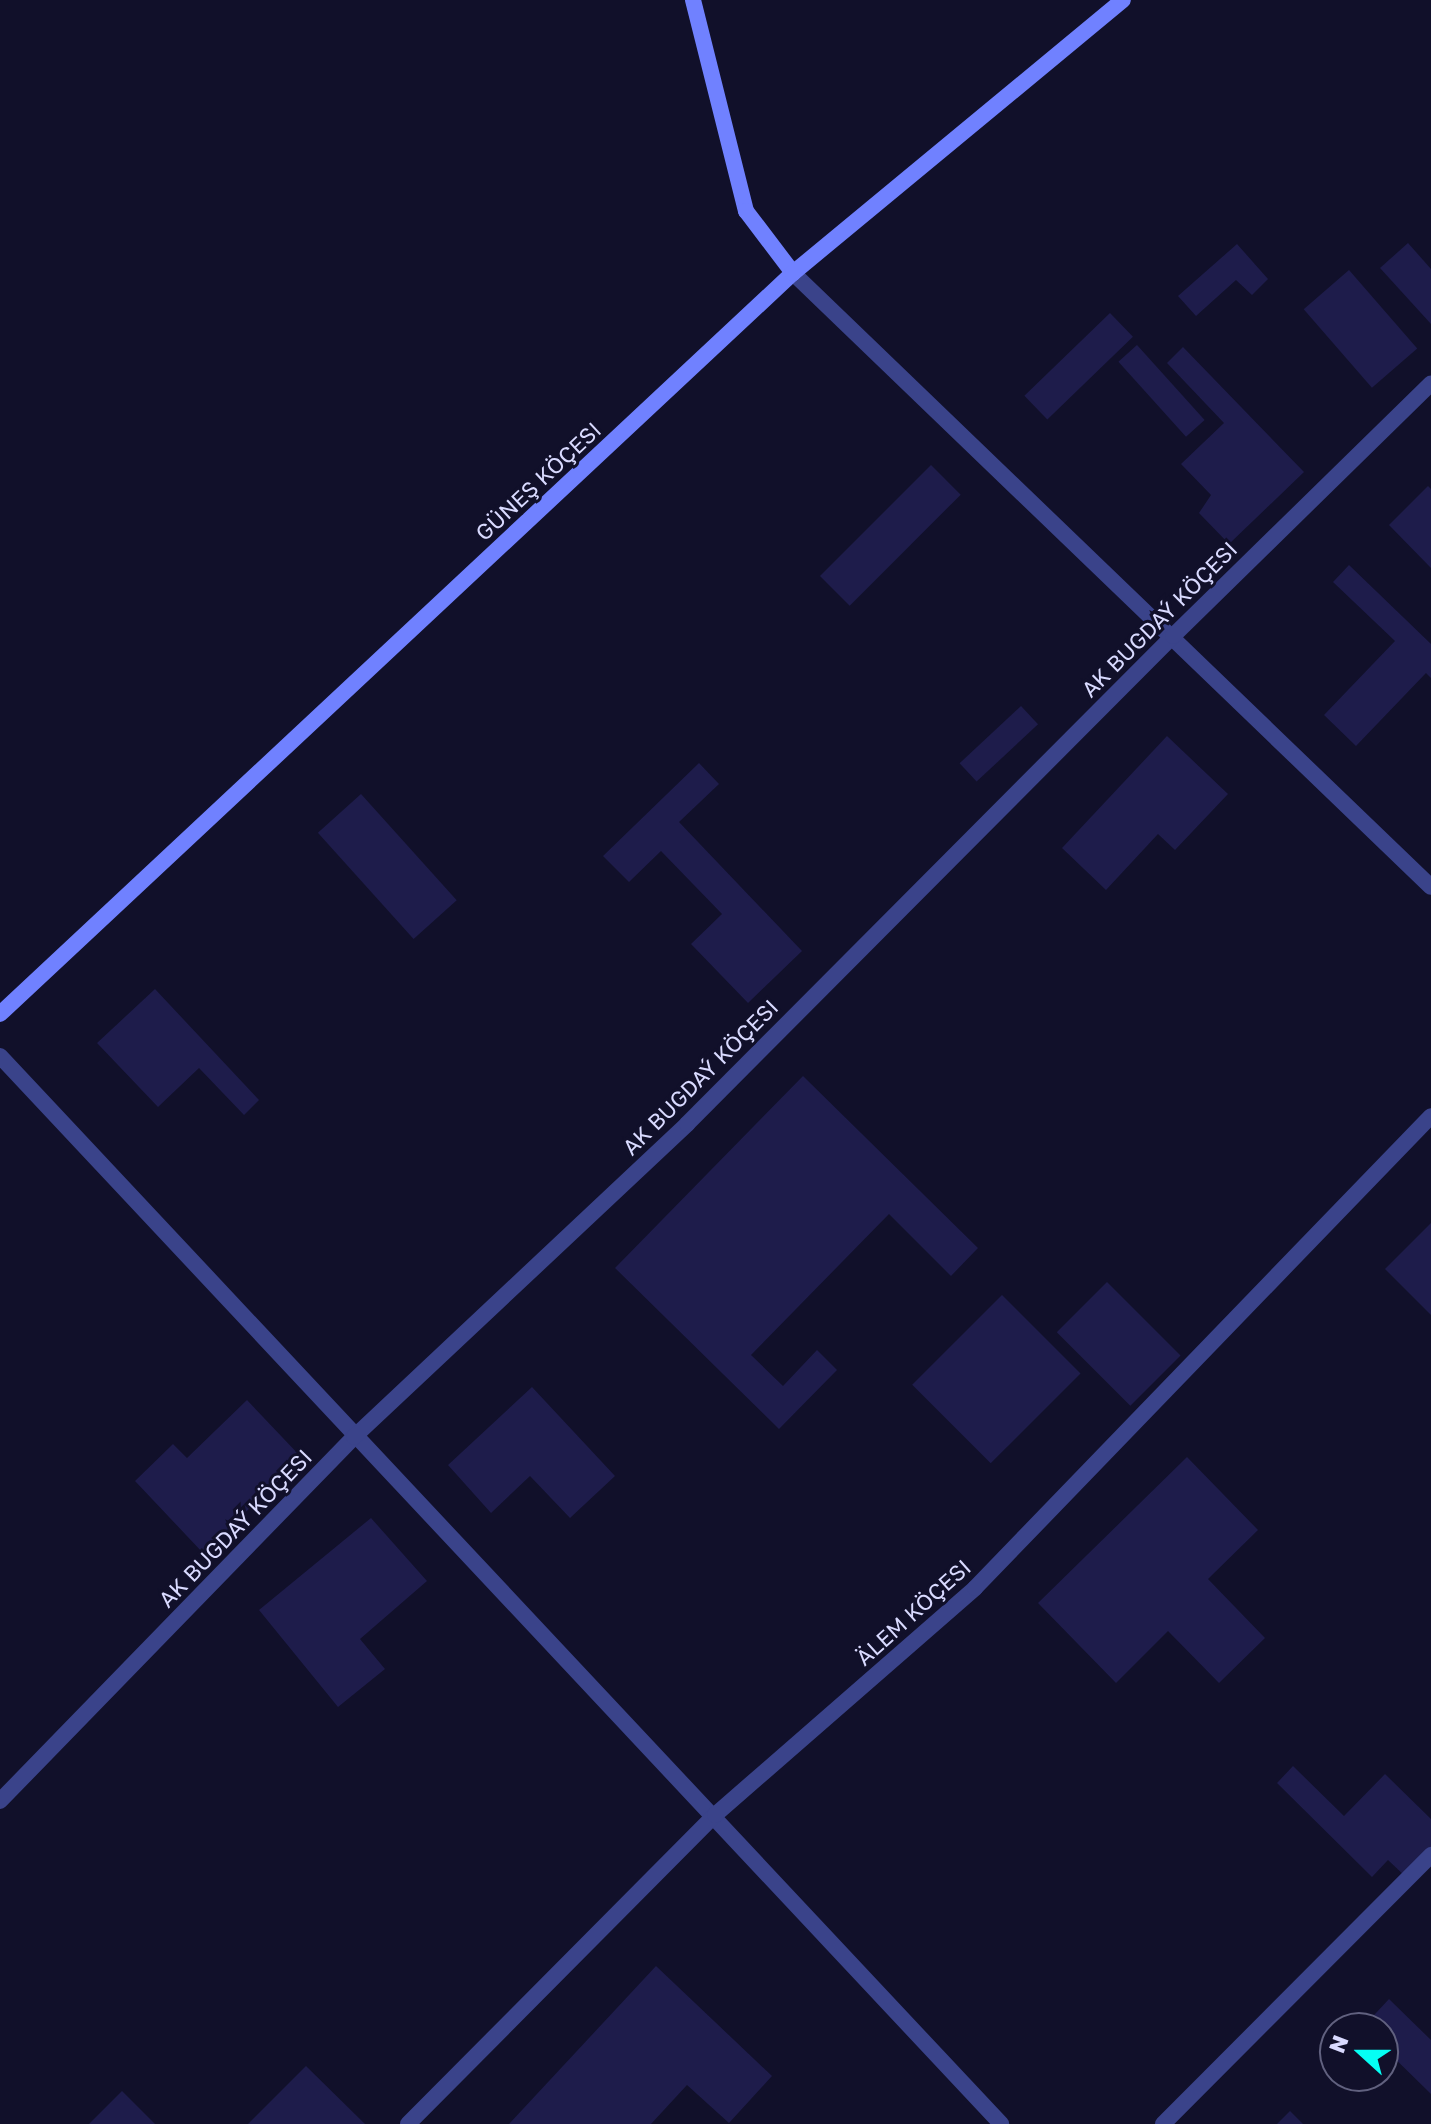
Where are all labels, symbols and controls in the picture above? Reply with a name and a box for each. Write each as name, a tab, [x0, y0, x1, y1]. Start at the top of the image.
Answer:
street label: GÜNEŞ KÖÇESI	[470, 416, 606, 546]
street label: AK BUGDAÝ KÖÇESI	[1076, 536, 1242, 702]
street label: AK BUGDAÝ KÖÇESI	[617, 994, 783, 1160]
street label: AK BUGDAÝ KÖÇESI	[153, 1444, 317, 1612]
street label: ÄLEM KÖÇESI	[850, 1554, 976, 1670]
north arrow	[1319, 2012, 1399, 2092]
text: N	[1322, 2031, 1354, 2057]

